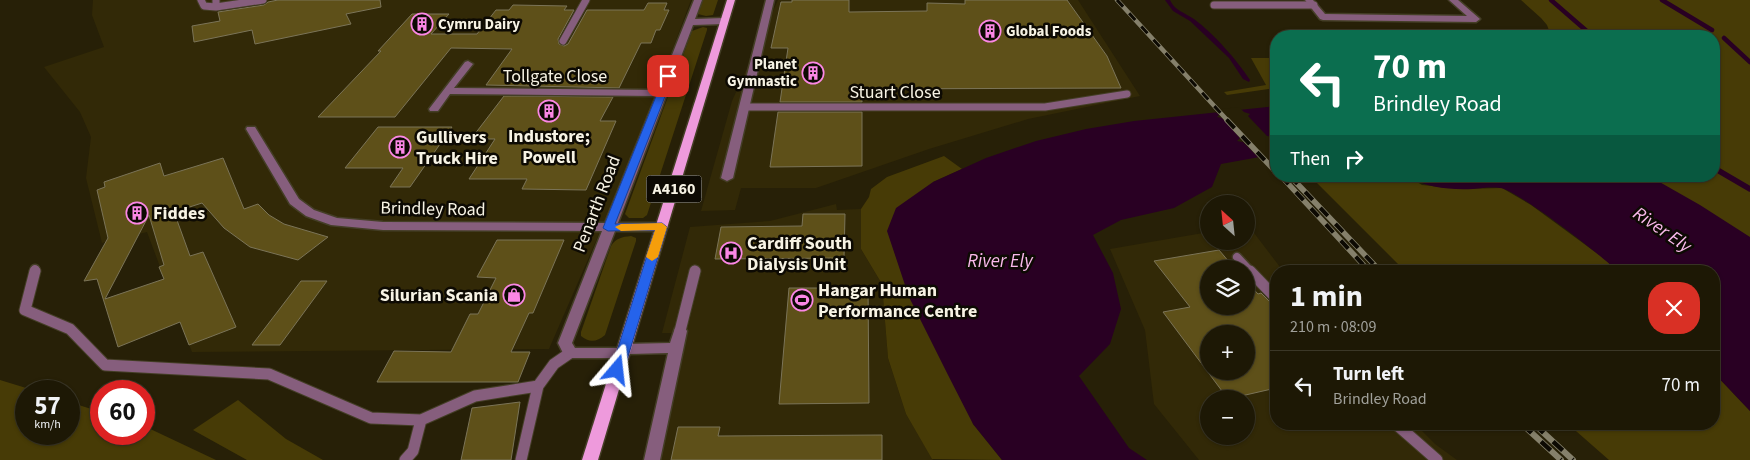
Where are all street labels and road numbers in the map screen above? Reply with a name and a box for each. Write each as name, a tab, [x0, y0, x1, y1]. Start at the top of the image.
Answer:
street label: Tollgate Close	[503, 64, 607, 89]
street label: Stuart Close	[849, 80, 941, 105]
street label: Penarth Road	[567, 152, 627, 256]
road number: A4160	[646, 175, 702, 202]
street label: Brindley Road	[380, 196, 486, 222]

